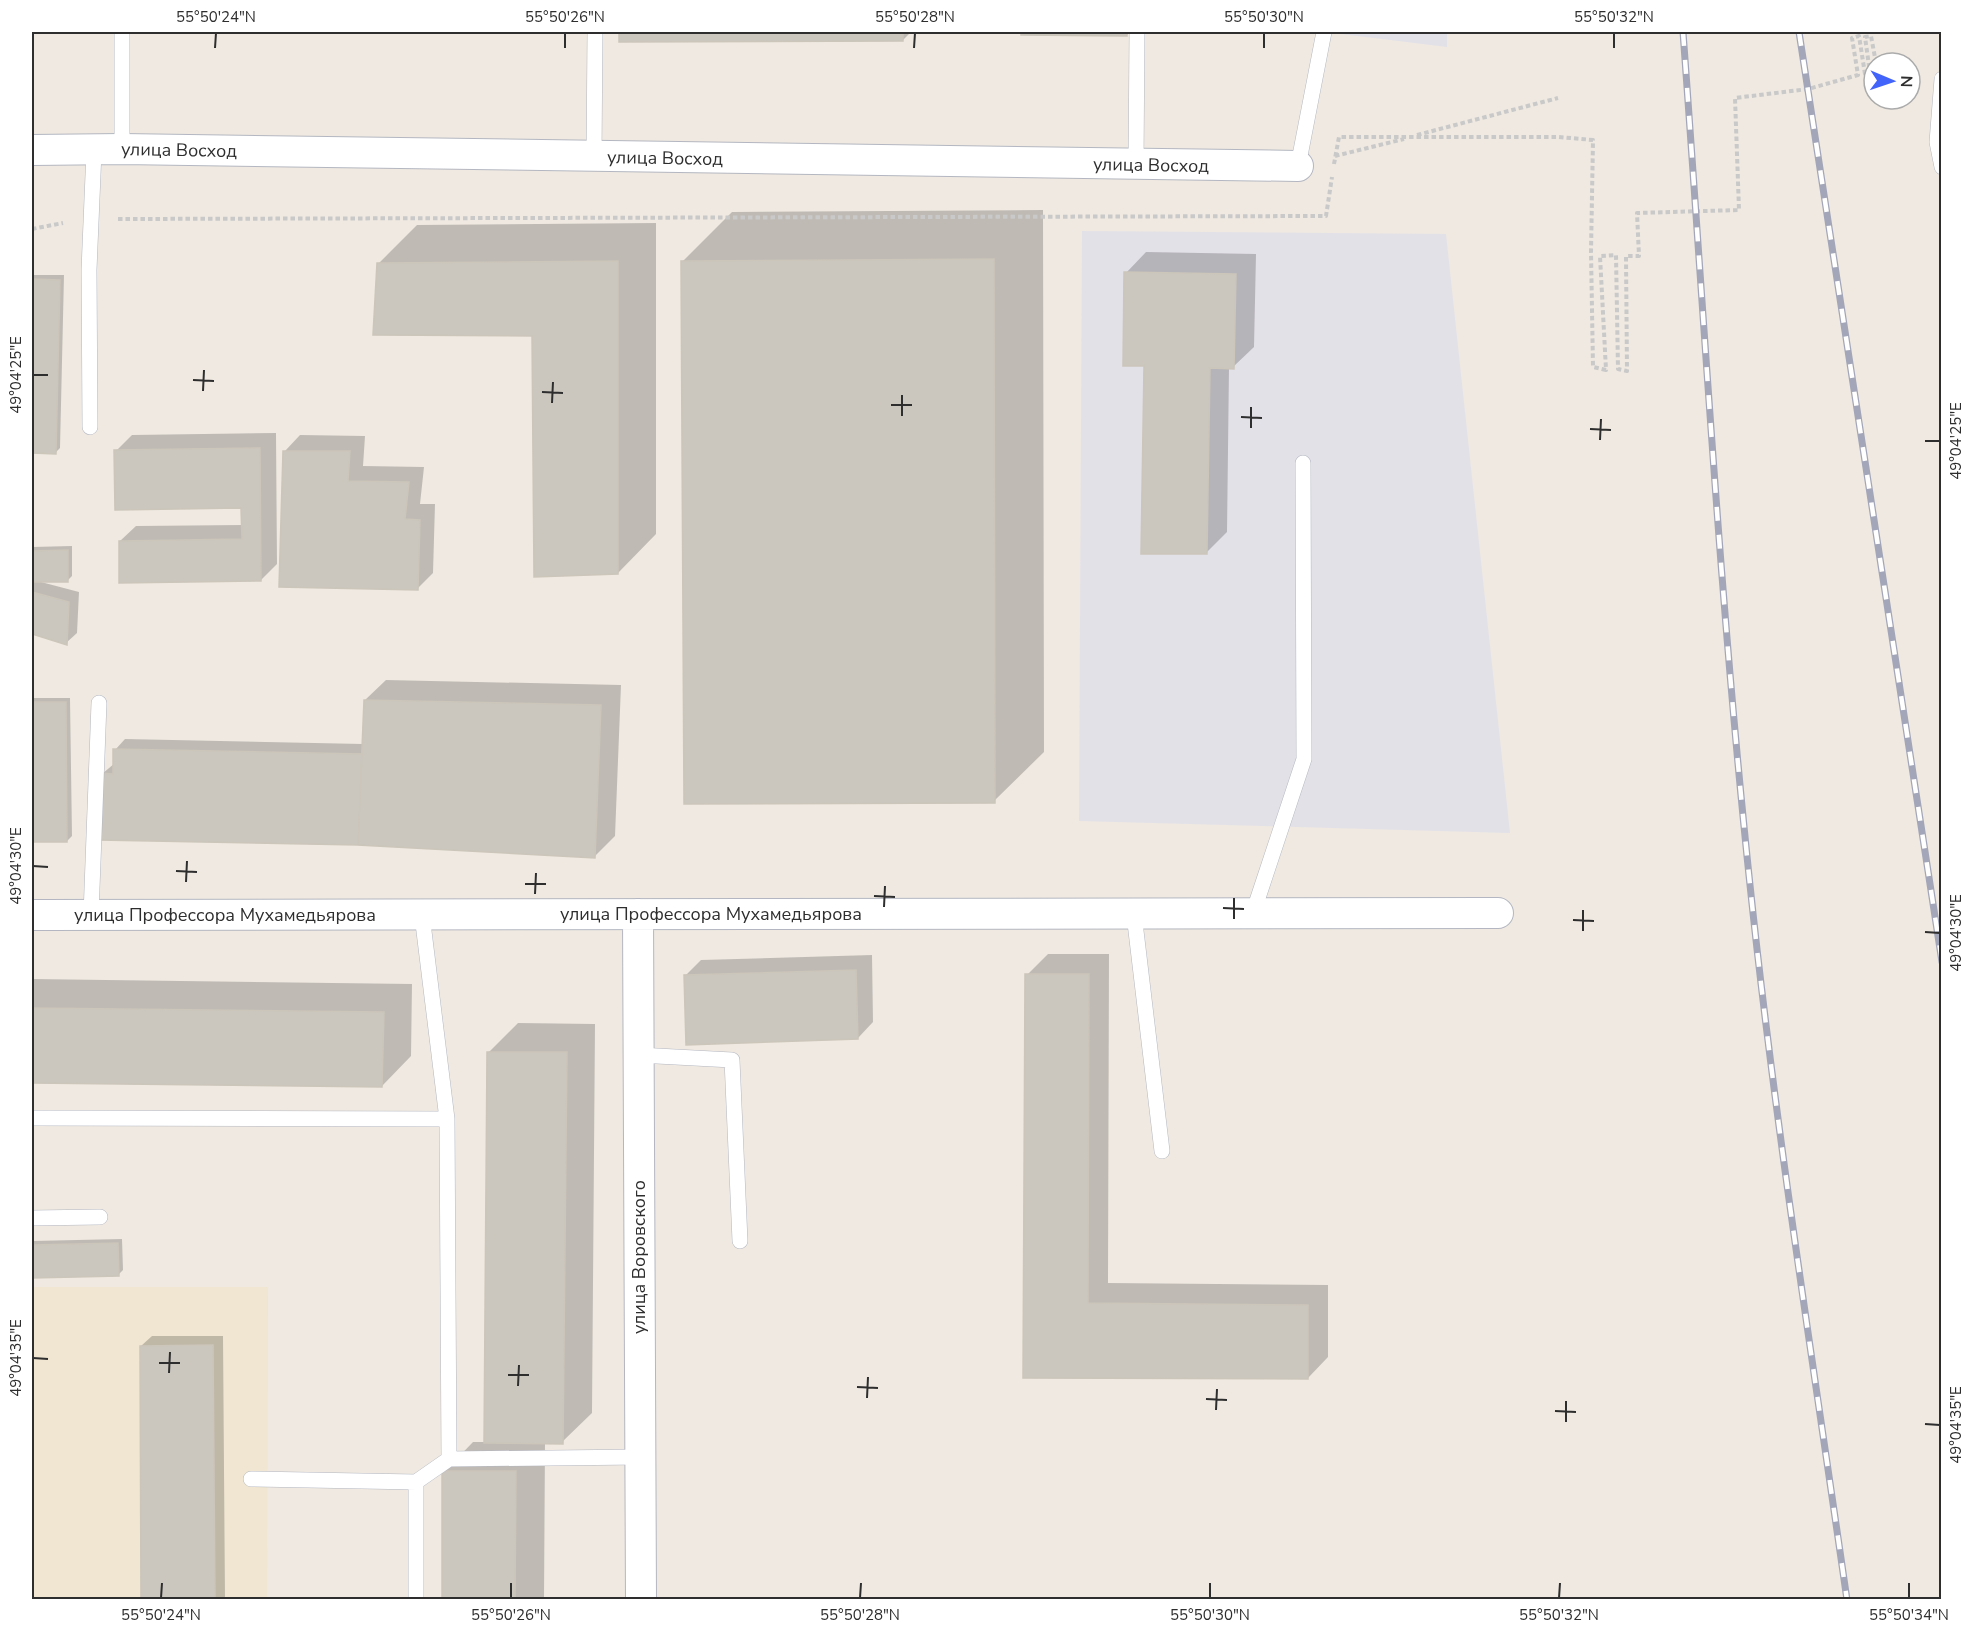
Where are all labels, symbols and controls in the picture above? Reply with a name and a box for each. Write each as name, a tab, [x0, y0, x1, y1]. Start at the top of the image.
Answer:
text: 55°50'24"N	[176, 7, 256, 27]
text: 55°50'26"N	[525, 7, 605, 27]
text: 55°50'28"N	[875, 7, 955, 27]
text: 55°50'30"N	[1224, 7, 1304, 27]
text: 55°50'32"N	[1574, 7, 1654, 27]
north arrow	[1862, 51, 1922, 111]
text: N	[1895, 75, 1917, 88]
street label: улица Восход	[121, 137, 238, 163]
street label: улица Восход	[607, 145, 724, 171]
street label: улица Восход	[1093, 152, 1210, 178]
text: 49°04'25"E	[6, 336, 26, 414]
text: 49°04'25"E	[1946, 402, 1966, 480]
text: 49°04'30"E	[6, 827, 26, 905]
text: 49°04'30"E	[1946, 894, 1966, 972]
street label: улица Профессора Мухамедьярова	[560, 902, 862, 926]
street label: улица Профессора Мухамедьярова	[74, 903, 376, 927]
street label: улица Воровского	[627, 1180, 651, 1334]
text: 49°04'35"E	[6, 1319, 26, 1397]
text: 49°04'35"E	[1946, 1386, 1966, 1464]
text: 55°50'24"N	[121, 1605, 201, 1625]
text: 55°50'26"N	[471, 1605, 551, 1625]
text: 55°50'28"N	[820, 1605, 900, 1625]
text: 55°50'30"N	[1170, 1605, 1250, 1625]
text: 55°50'32"N	[1519, 1605, 1599, 1625]
text: 55°50'34"N	[1869, 1605, 1949, 1625]

